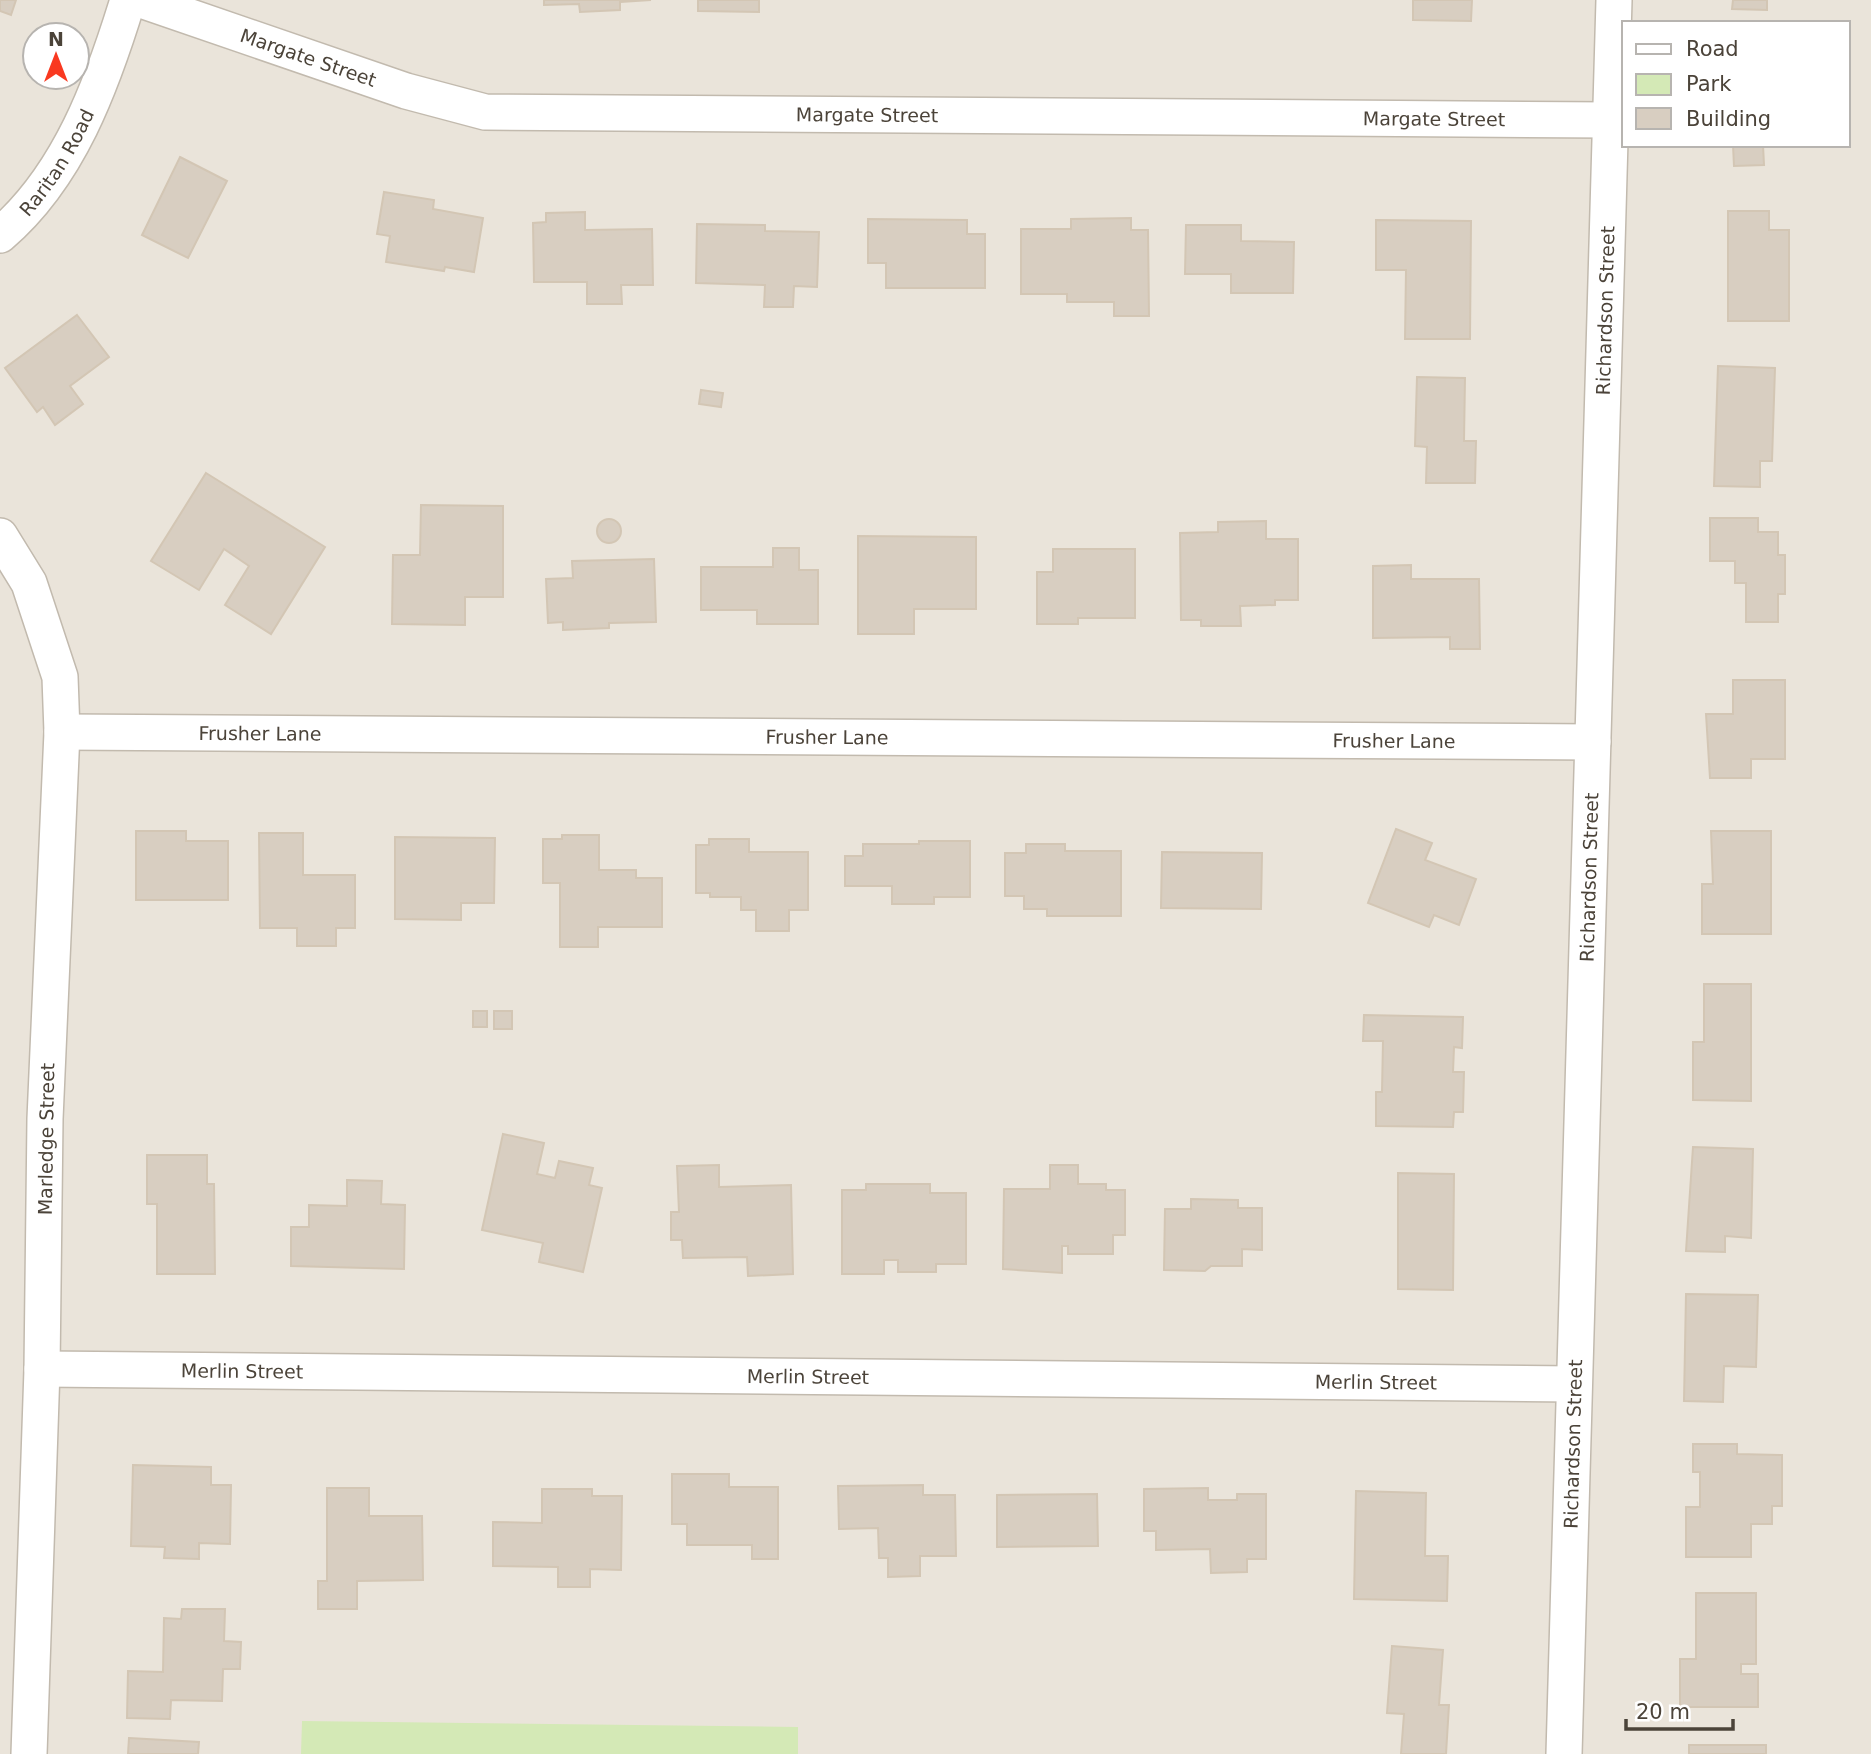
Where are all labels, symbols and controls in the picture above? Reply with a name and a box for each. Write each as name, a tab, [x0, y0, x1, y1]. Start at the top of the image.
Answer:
north arrow	[21, 21, 91, 91]
legend	[1622, 21, 1850, 147]
street label: Margate Street	[238, 24, 379, 91]
text: N	[48, 28, 64, 50]
text: Road	[1686, 37, 1739, 61]
text: Park	[1686, 72, 1732, 96]
street label: Margate Street	[796, 103, 938, 126]
street label: Raritan Road	[15, 105, 98, 220]
street label: Margate Street	[1363, 107, 1505, 130]
text: Building	[1686, 107, 1771, 131]
street label: Richardson Street	[1592, 226, 1619, 396]
street label: Frusher Lane	[198, 722, 322, 745]
street label: Frusher Lane	[765, 726, 889, 748]
street label: Frusher Lane	[1332, 729, 1456, 752]
street label: Richardson Street	[1576, 792, 1602, 962]
street label: Marledge Street	[34, 1063, 58, 1215]
street label: Merlin Street	[181, 1359, 303, 1383]
street label: Richardson Street	[1559, 1359, 1586, 1529]
street label: Merlin Street	[747, 1365, 869, 1388]
street label: Merlin Street	[1315, 1370, 1437, 1394]
scale bar	[1626, 1688, 1733, 1732]
text: 20 m	[1636, 1700, 1690, 1724]

